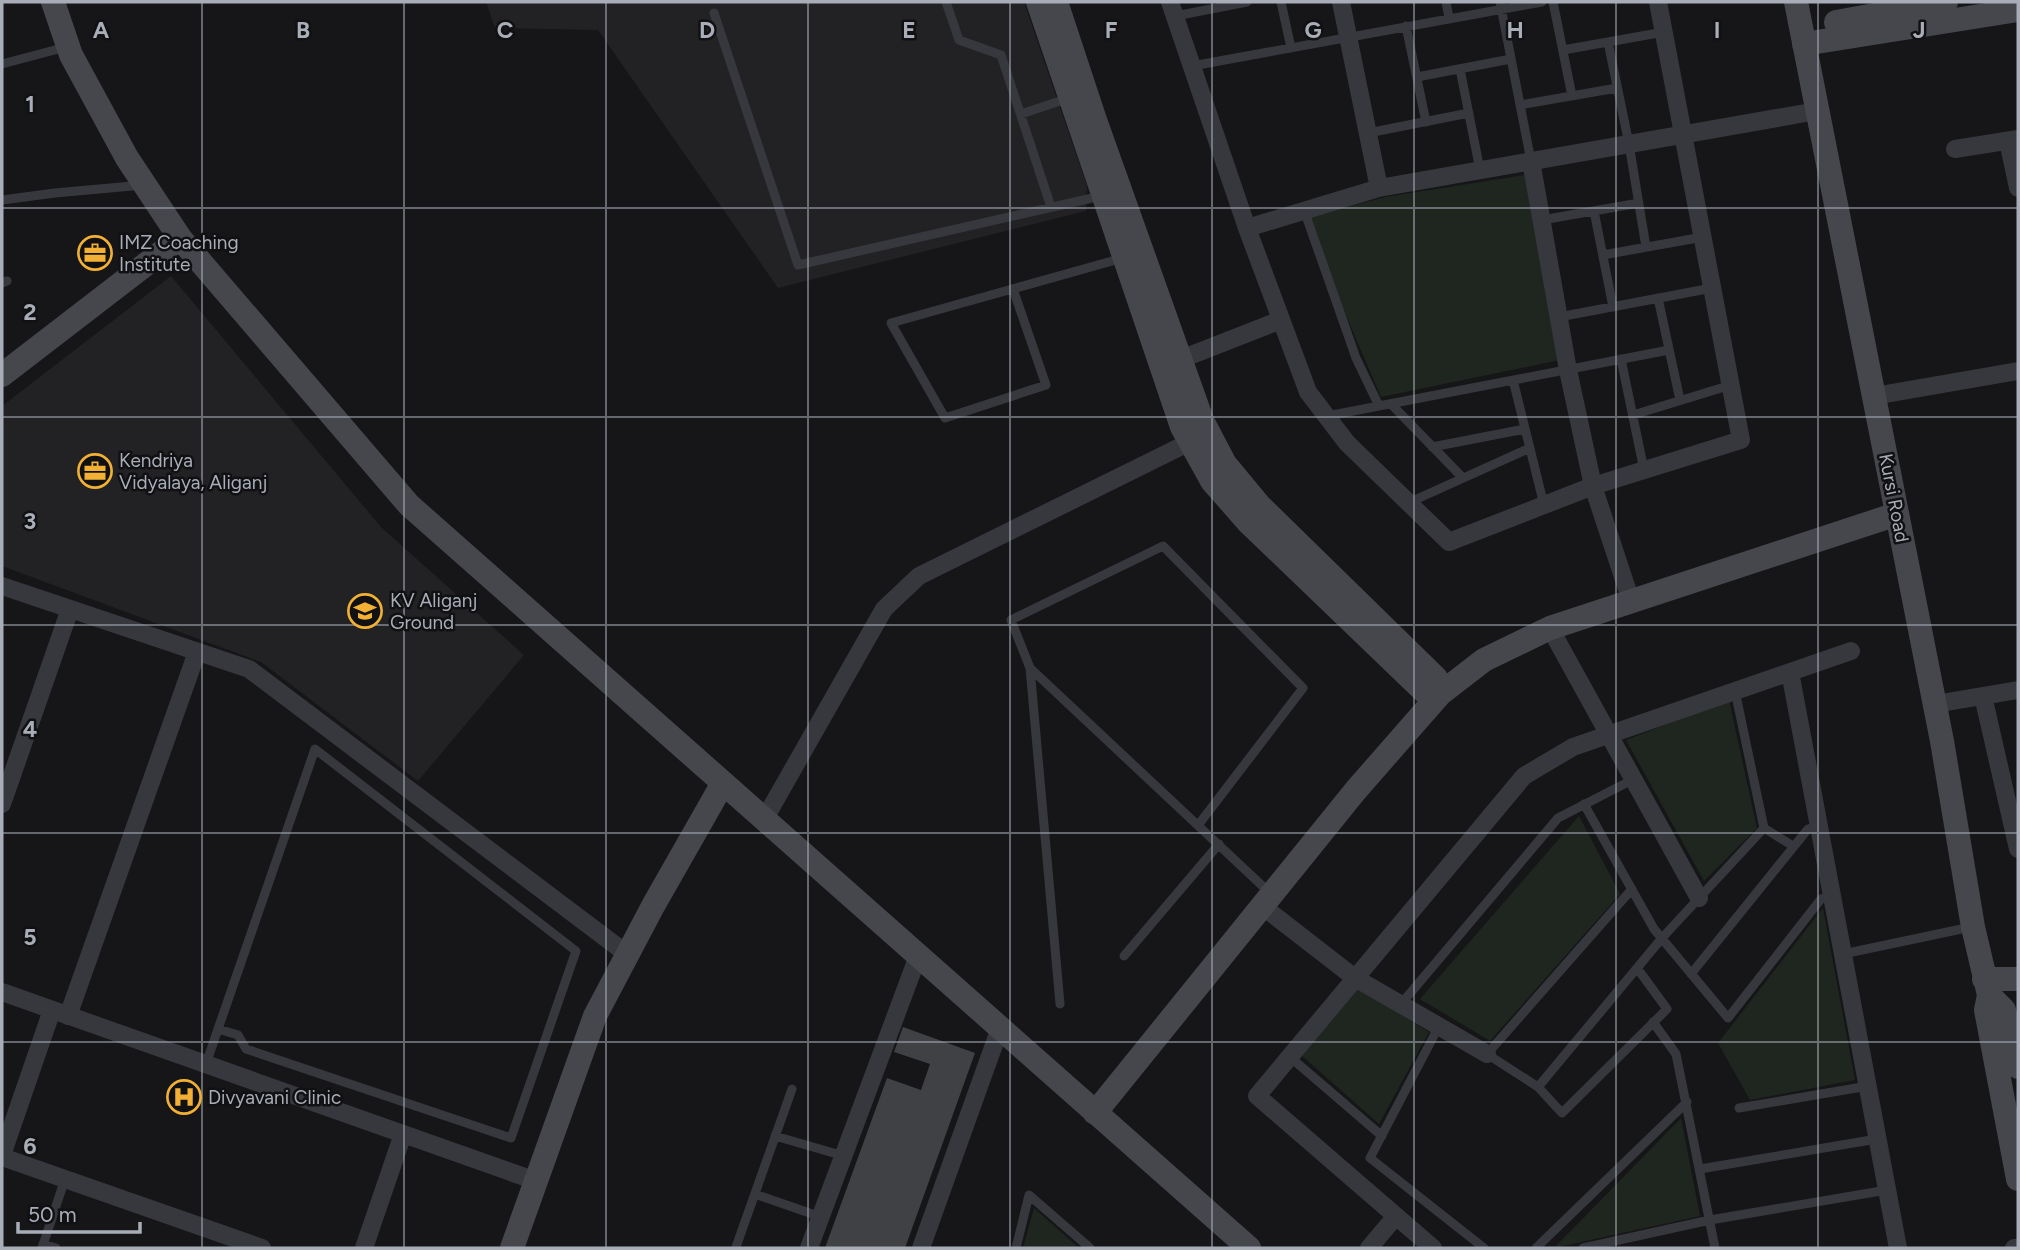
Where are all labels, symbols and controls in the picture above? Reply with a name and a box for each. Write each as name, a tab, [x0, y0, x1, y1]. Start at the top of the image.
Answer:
text: A	[93, 16, 110, 44]
text: B	[296, 16, 310, 44]
text: C	[497, 16, 514, 44]
text: D	[699, 16, 715, 44]
text: E	[902, 16, 916, 44]
text: F	[1105, 16, 1118, 44]
text: G	[1304, 16, 1322, 44]
text: H	[1506, 16, 1524, 44]
text: I	[1714, 16, 1720, 44]
text: J	[1913, 16, 1925, 44]
text: 1	[25, 90, 35, 118]
place label: IMZ Coaching Institute	[119, 231, 239, 276]
office icon: IMZ Coaching Institute	[76, 234, 114, 272]
text: 2	[23, 298, 37, 326]
place label: Kendriya Vidyalaya, Aliganj	[119, 449, 267, 494]
street label: Kursi Road	[1874, 451, 1914, 545]
office icon: Kendriya Vidyalaya, Aliganj	[76, 452, 114, 490]
text: 3	[24, 507, 36, 535]
place label: KV Aliganj Ground	[390, 589, 477, 634]
school or university icon: KV Aliganj Ground	[346, 592, 384, 630]
text: 4	[23, 715, 37, 743]
text: 5	[23, 923, 37, 951]
hospital icon: Divyavani Clinic	[165, 1078, 203, 1116]
place label: Divyavani Clinic	[208, 1086, 341, 1109]
text: 6	[23, 1132, 37, 1160]
scale bar	[18, 1190, 140, 1234]
text: 50 m	[28, 1202, 77, 1227]

